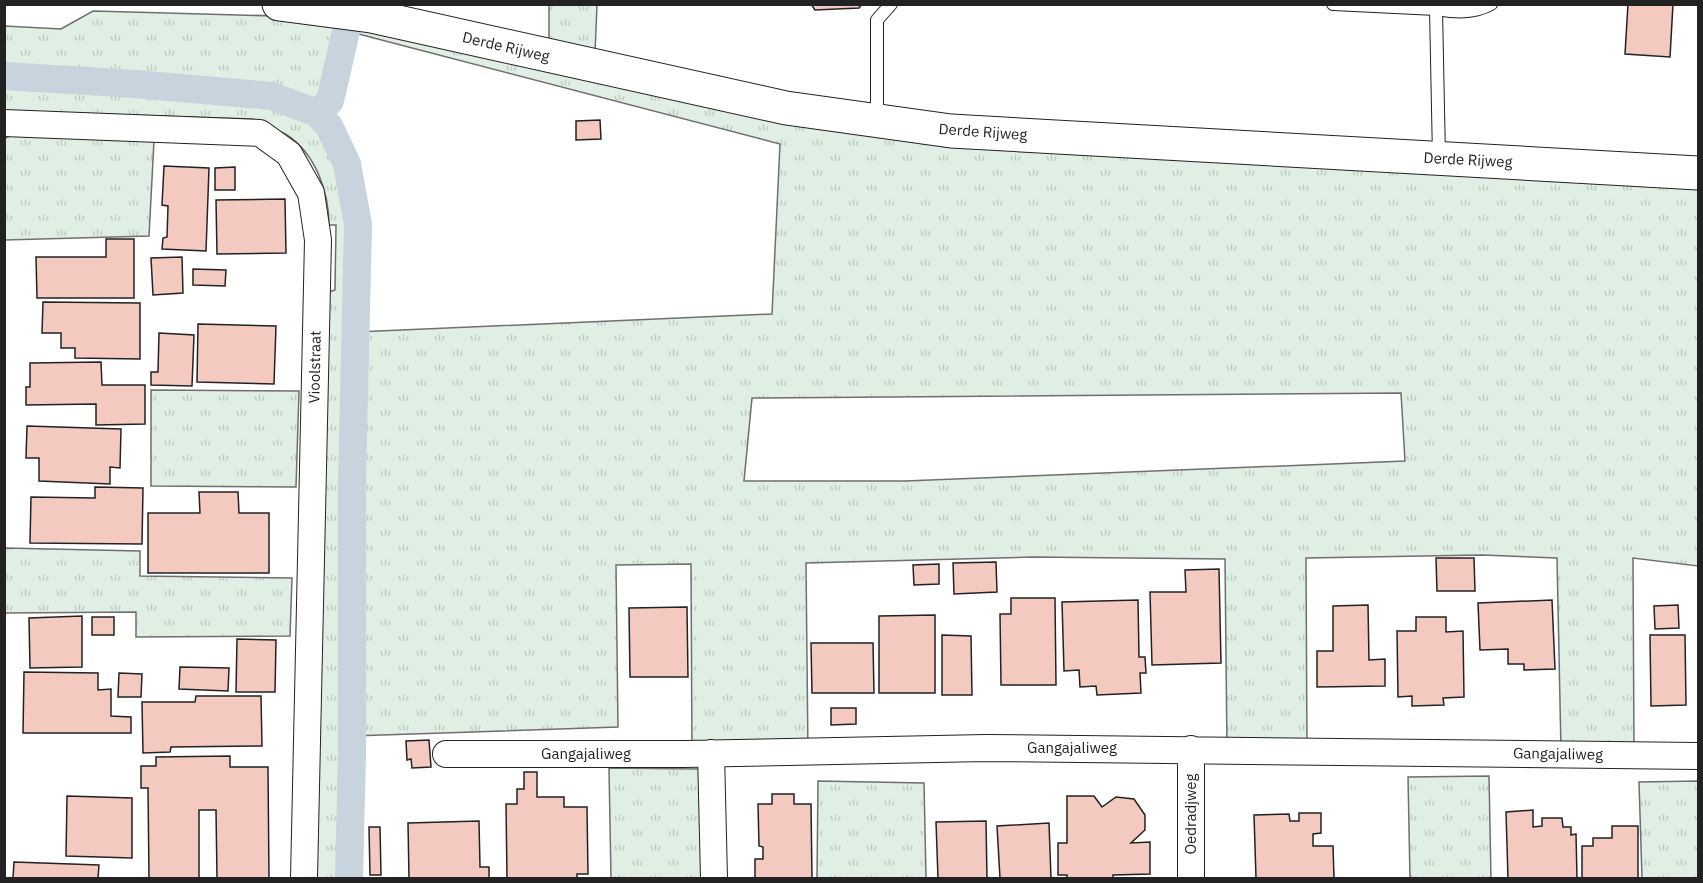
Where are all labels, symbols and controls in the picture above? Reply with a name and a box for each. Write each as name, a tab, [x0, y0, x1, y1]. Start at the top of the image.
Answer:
street label: Derde Rijweg	[461, 27, 552, 66]
street label: Derde Rijweg	[938, 119, 1028, 144]
street label: Derde Rijweg	[1423, 148, 1513, 171]
street label: Vioolstraat	[304, 330, 325, 404]
street label: Gangajaliweg	[1027, 738, 1117, 757]
street label: Gangajaliweg	[1513, 743, 1603, 764]
street label: Gangajaliweg	[541, 744, 631, 763]
street label: Oedradjweg	[1181, 773, 1200, 855]

